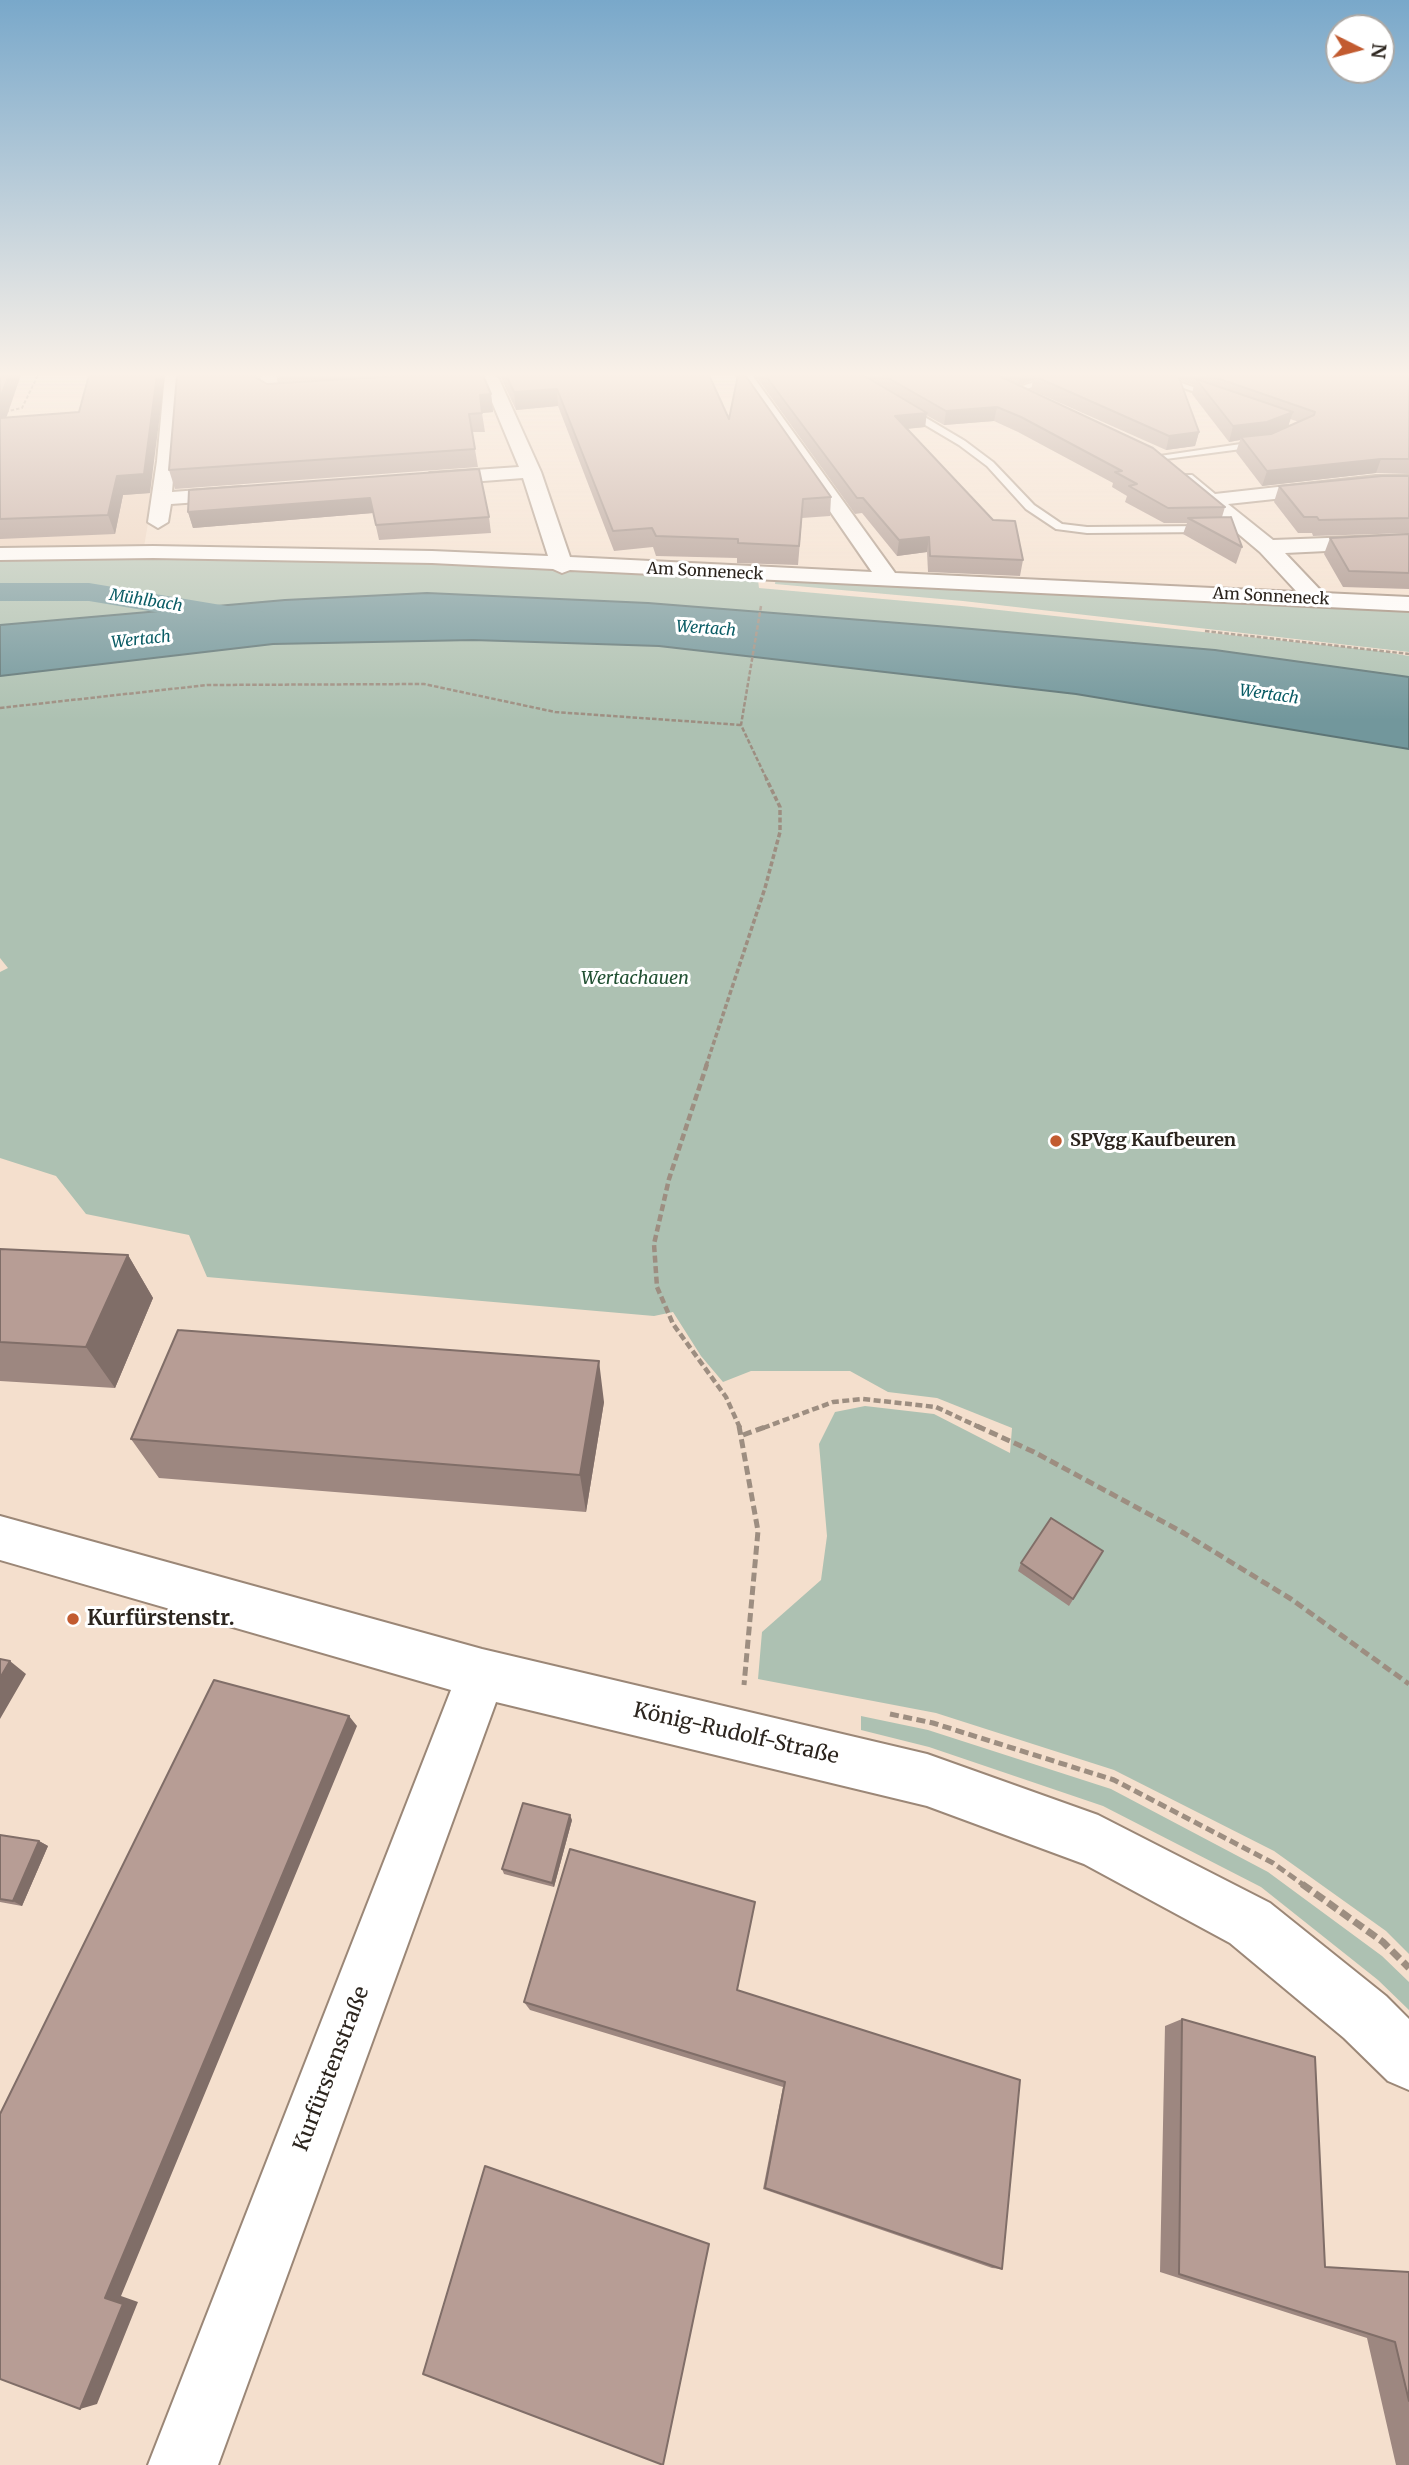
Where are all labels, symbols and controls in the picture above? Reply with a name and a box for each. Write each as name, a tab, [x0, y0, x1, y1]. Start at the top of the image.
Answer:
north arrow	[1325, 14, 1395, 84]
text: N	[1366, 42, 1392, 60]
street label: Am Sonneneck	[646, 559, 764, 585]
street label: Am Sonneneck	[1212, 584, 1330, 610]
water label: Mühlbach	[108, 586, 184, 616]
water label: Wertach	[675, 617, 737, 641]
water label: Wertach	[110, 627, 172, 653]
water label: Wertach	[1238, 681, 1300, 709]
park label: Wertachauen	[581, 968, 689, 990]
place label: SPVgg Kaufbeuren	[1070, 1130, 1236, 1152]
marker: SPVgg Kaufbeuren	[1048, 1133, 1064, 1149]
place label: Kurfürstenstr.	[87, 1606, 235, 1632]
marker: Kurfürstenstr.	[65, 1611, 81, 1627]
street label: König-Rudolf-Straße	[631, 1698, 841, 1770]
street label: Kurfürstenstraße	[289, 1983, 375, 2155]

